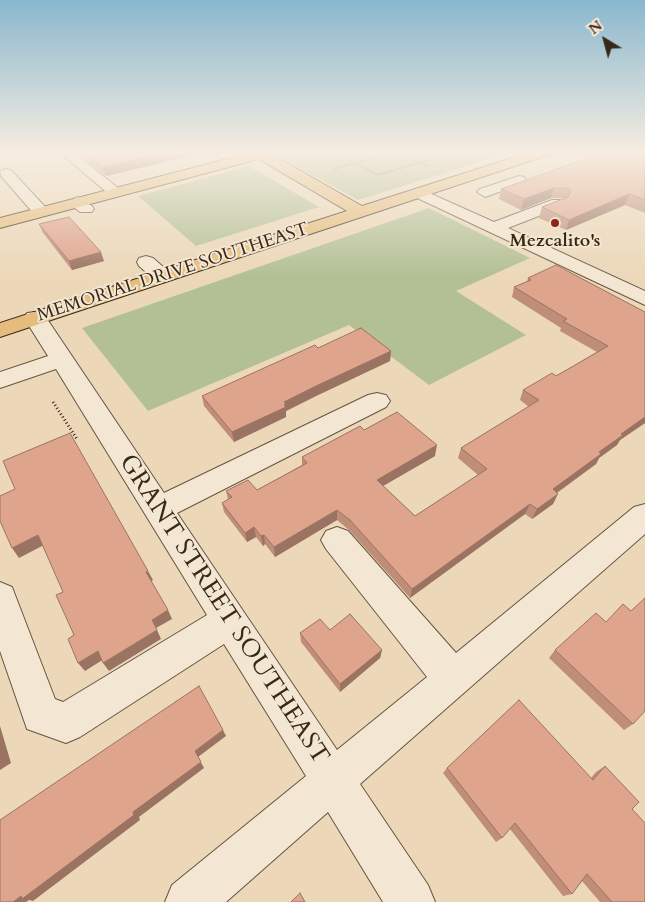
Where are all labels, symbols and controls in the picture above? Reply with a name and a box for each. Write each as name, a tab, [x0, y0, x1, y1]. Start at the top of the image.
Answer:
north arrow	[580, 15, 630, 65]
text: N	[585, 16, 606, 39]
marker: Mezcalito's	[549, 217, 561, 229]
street label: MEMORIAL DRIVE SOUTHEAST	[35, 219, 311, 327]
place label: Mezcalito's	[510, 231, 600, 253]
street label: GRANT STREET SOUTHEAST	[112, 450, 334, 770]

